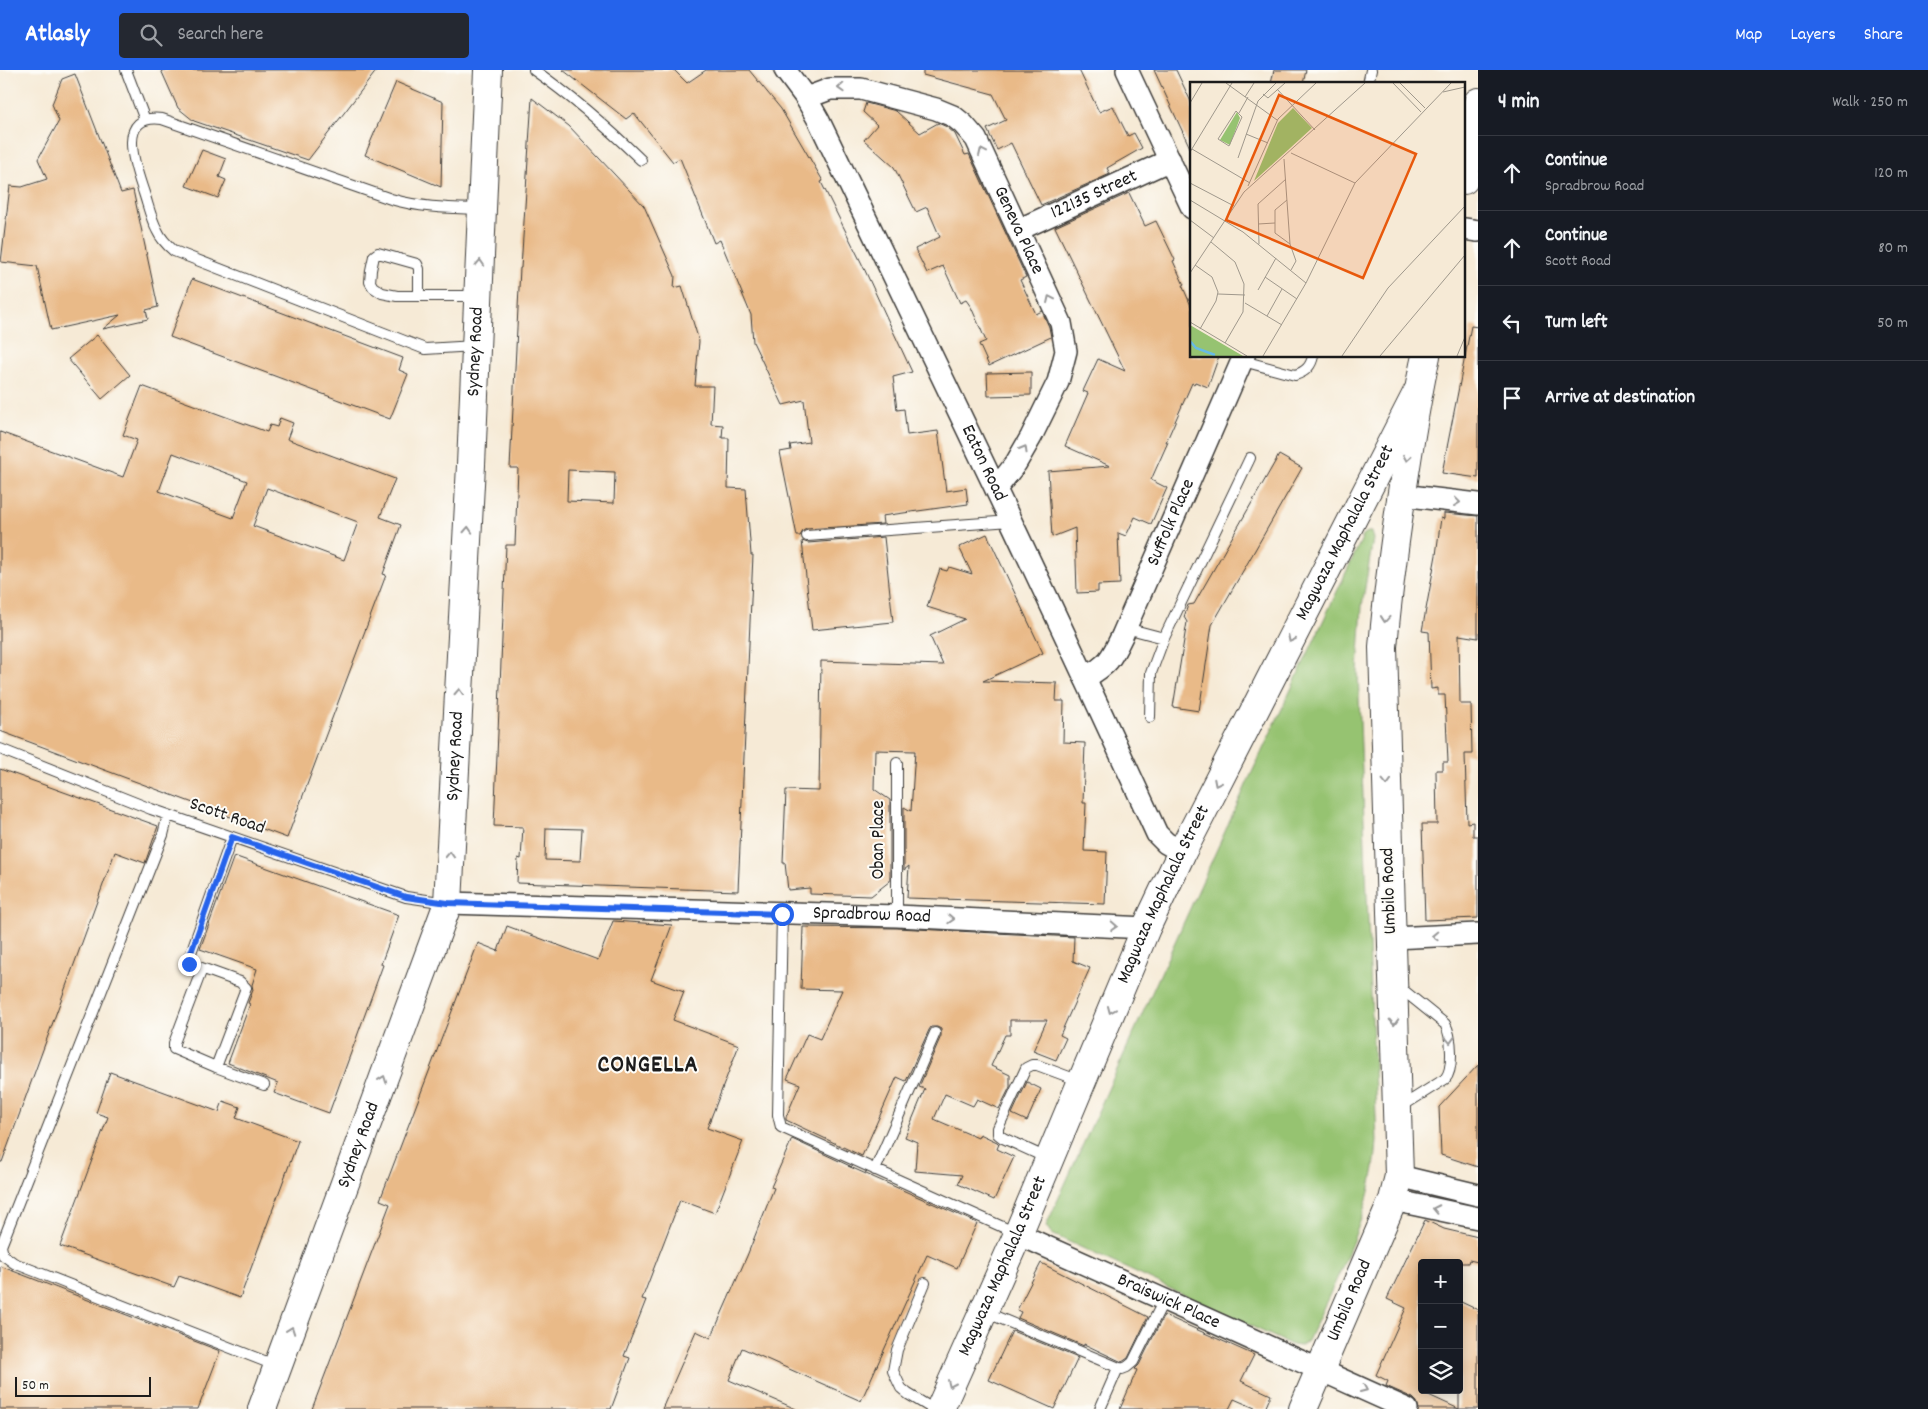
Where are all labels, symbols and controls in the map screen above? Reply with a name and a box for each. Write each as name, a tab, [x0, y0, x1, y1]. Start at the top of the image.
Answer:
search box	[119, 13, 469, 58]
text: Atlasly	[25, 18, 89, 52]
icon: search	[137, 21, 165, 49]
text: Search here	[177, 22, 263, 49]
text: Map	[1735, 23, 1762, 48]
text: Layers	[1790, 23, 1836, 48]
text: Share	[1864, 23, 1903, 48]
inset map	[1190, 82, 1466, 358]
one-way arrow	[837, 83, 845, 94]
text: 4 min	[1498, 88, 1540, 118]
text: Walk · 250 m	[1832, 91, 1908, 114]
one-way arrow	[977, 148, 988, 157]
text: Continue	[1545, 148, 1607, 175]
icon: ahead	[1498, 159, 1526, 187]
text: 120 m	[1874, 162, 1908, 185]
street label: 122135 Street	[1046, 163, 1142, 227]
text: Spradbrow Road	[1545, 175, 1644, 198]
street label: Geneva Place	[986, 182, 1050, 279]
text: Continue	[1545, 223, 1607, 250]
icon: ahead	[1498, 234, 1526, 262]
text: 80 m	[1878, 237, 1908, 260]
text: Scott Road	[1545, 250, 1611, 273]
one-way arrow	[475, 259, 486, 267]
one-way arrow	[1046, 295, 1056, 304]
street label: Sydney Road	[460, 306, 491, 397]
icon: left	[1498, 309, 1526, 337]
text: Turn left	[1545, 310, 1608, 337]
text: 50 m	[1877, 312, 1908, 335]
icon: arrive	[1498, 384, 1526, 412]
text: Arrive at destination	[1545, 385, 1695, 412]
street label: Eaton Road	[954, 420, 1013, 506]
street label: Magwaza Maphalala Street	[1289, 440, 1402, 625]
one-way arrow	[1017, 446, 1027, 455]
one-way arrow	[1402, 455, 1413, 463]
street label: Suffolk Place	[1140, 475, 1202, 571]
one-way arrow	[1453, 496, 1461, 507]
one-way arrow	[462, 526, 473, 534]
one-way arrow	[1380, 616, 1391, 624]
one-way arrow	[1287, 634, 1297, 643]
one-way arrow	[453, 688, 464, 696]
street label: Sydney Road	[440, 711, 472, 802]
one-way arrow	[1213, 778, 1223, 787]
one-way arrow	[1382, 778, 1392, 786]
street label: Scott Road	[186, 791, 268, 843]
street label: Oban Place	[866, 800, 893, 880]
street label: Magwaza Maphalala Street	[1111, 801, 1217, 988]
street label: Umbilo Road	[1375, 847, 1405, 935]
one-way arrow	[445, 850, 456, 858]
street label: Spradbrow Road	[812, 900, 931, 931]
route start	[771, 903, 794, 926]
one-way arrow	[947, 913, 955, 924]
one-way arrow	[1110, 921, 1118, 932]
one-way arrow	[1431, 931, 1438, 941]
route end	[178, 953, 201, 976]
one-way arrow	[1107, 1005, 1118, 1014]
one-way arrow	[1389, 1018, 1400, 1026]
one-way arrow	[1444, 1036, 1455, 1044]
district label: CONGELLA	[597, 1049, 699, 1083]
one-way arrow	[377, 1075, 387, 1084]
street label: Sydney Road	[331, 1098, 387, 1192]
street label: Magwaza Maphalala Street	[952, 1172, 1054, 1361]
one-way arrow	[1431, 1204, 1440, 1215]
street label: Umbilo Road	[1320, 1255, 1379, 1346]
map controls	[1418, 1259, 1463, 1394]
button: +	[1418, 1259, 1463, 1304]
street label: Braiswick Place	[1113, 1267, 1224, 1337]
button: −	[1418, 1304, 1463, 1349]
one-way arrow	[285, 1327, 295, 1335]
button: layers	[1418, 1349, 1463, 1394]
scale bar	[15, 1374, 151, 1397]
text: 50 m	[22, 1376, 49, 1396]
one-way arrow	[946, 1379, 957, 1388]
one-way arrow	[1359, 1383, 1368, 1394]

